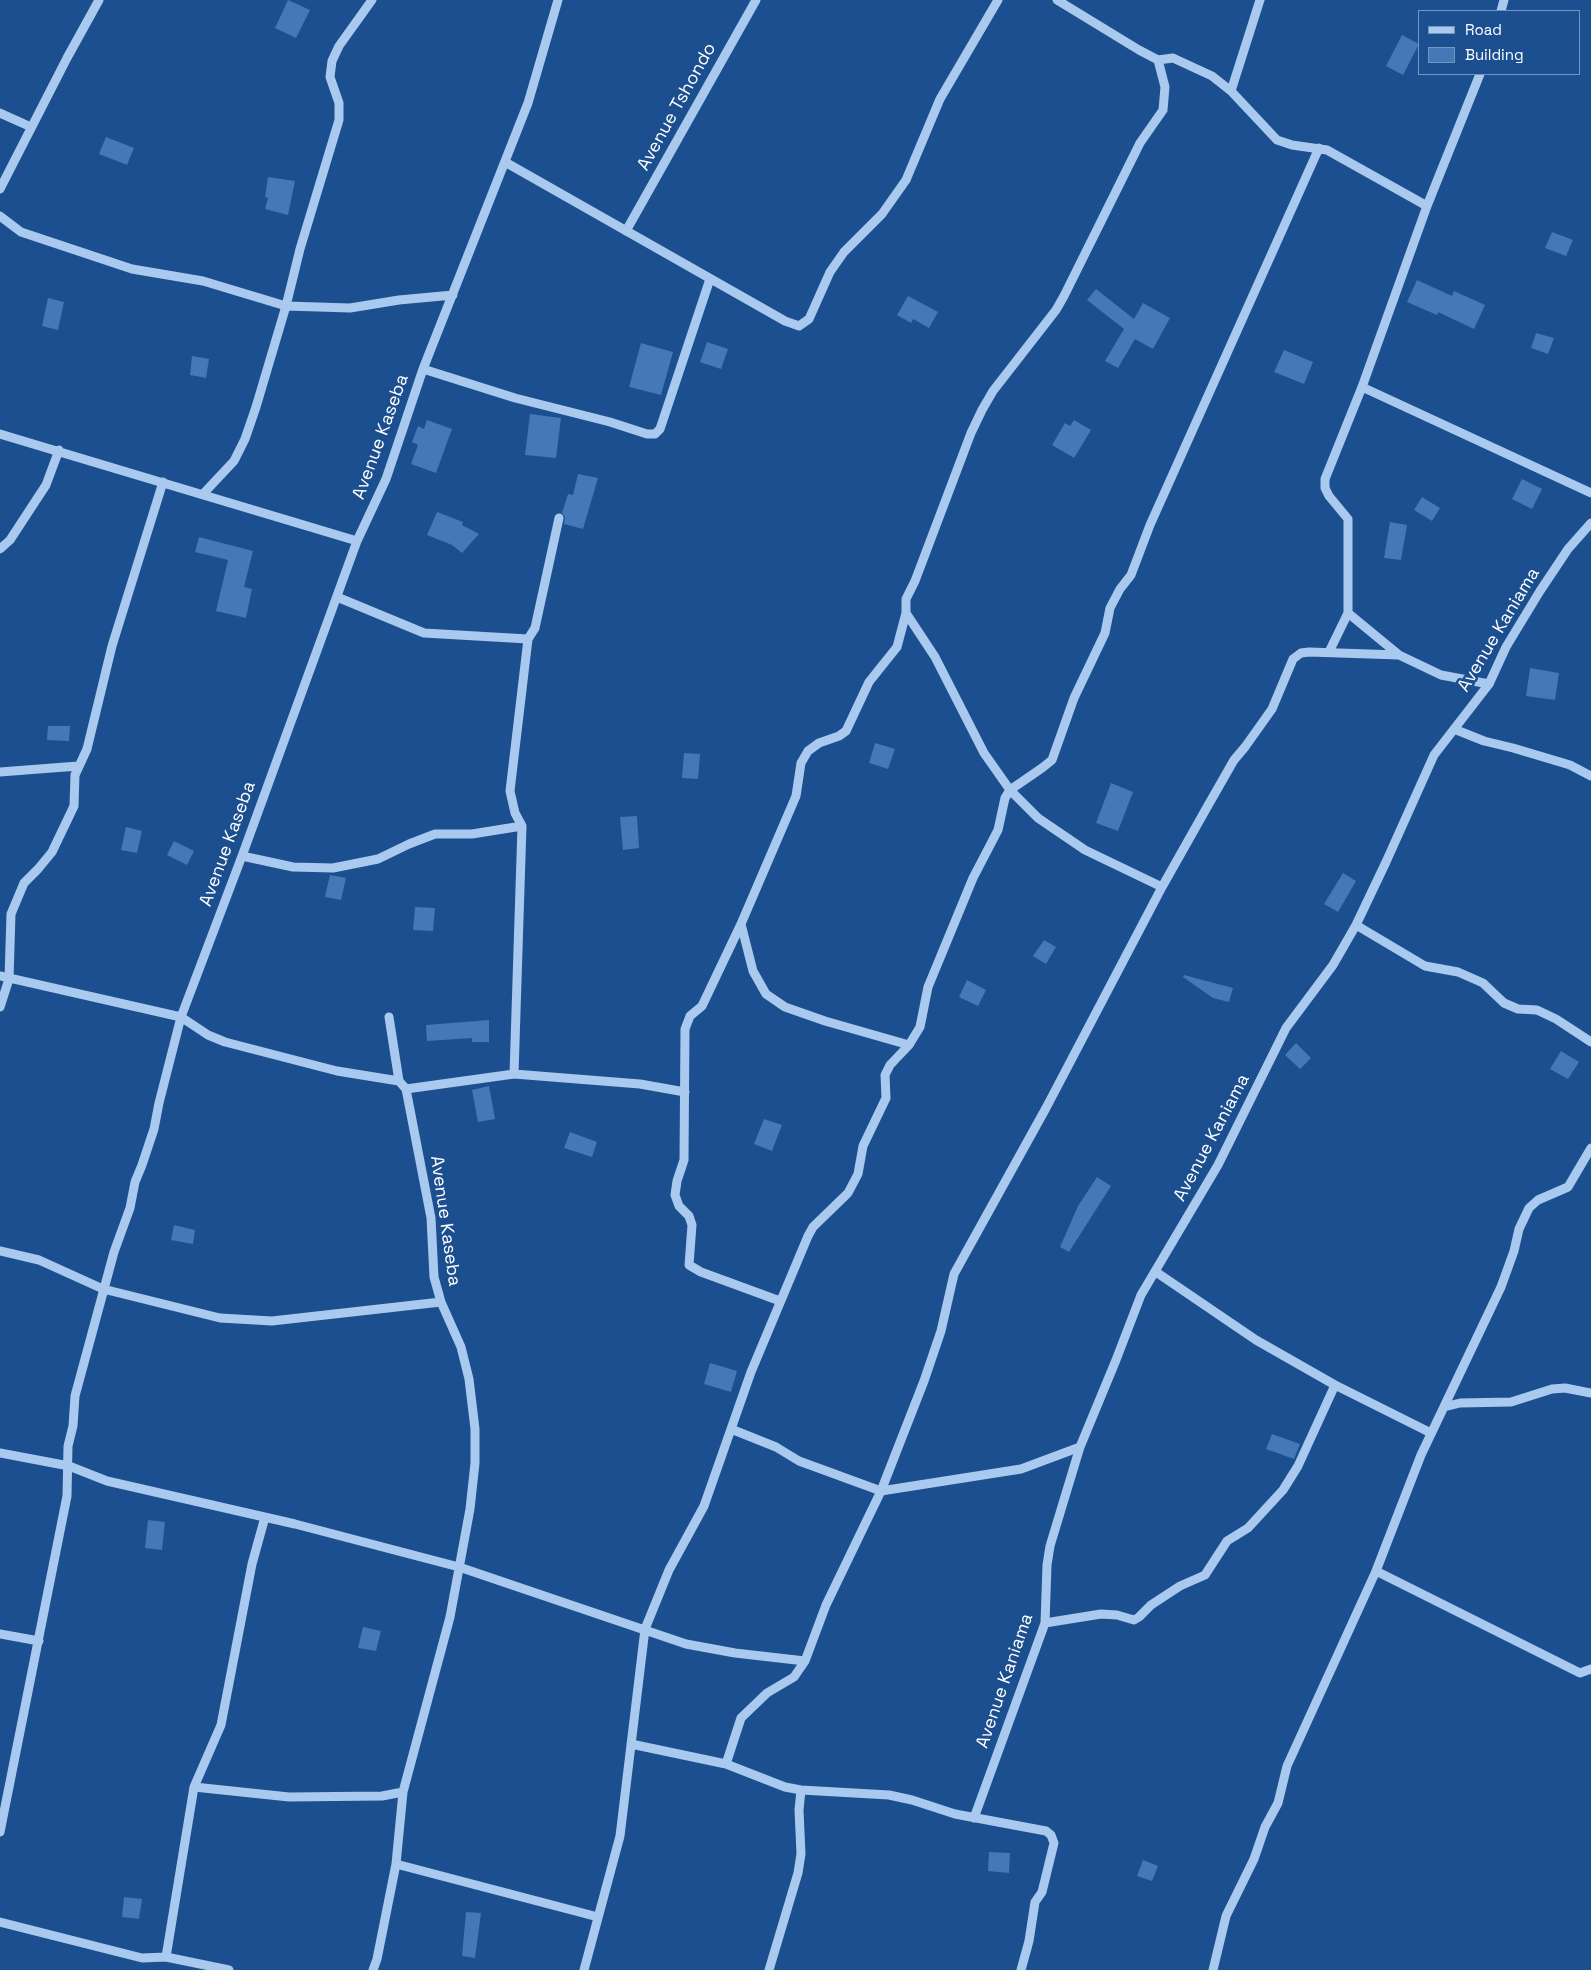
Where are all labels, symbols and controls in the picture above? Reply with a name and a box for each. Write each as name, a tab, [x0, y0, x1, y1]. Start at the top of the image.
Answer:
legend	[1418, 10, 1581, 75]
text: Road	[1465, 20, 1502, 39]
street label: Avenue Tshondo	[633, 39, 721, 175]
text: Building	[1465, 45, 1524, 64]
street label: Avenue Kaseba	[348, 372, 414, 502]
street label: Avenue Kaniama	[1453, 564, 1545, 696]
street label: Avenue Kaseba	[195, 779, 261, 909]
street label: Avenue Kaniama	[1169, 1071, 1255, 1205]
street label: Avenue Kaseba	[425, 1154, 465, 1288]
street label: Avenue Kaniama	[972, 1611, 1038, 1751]

